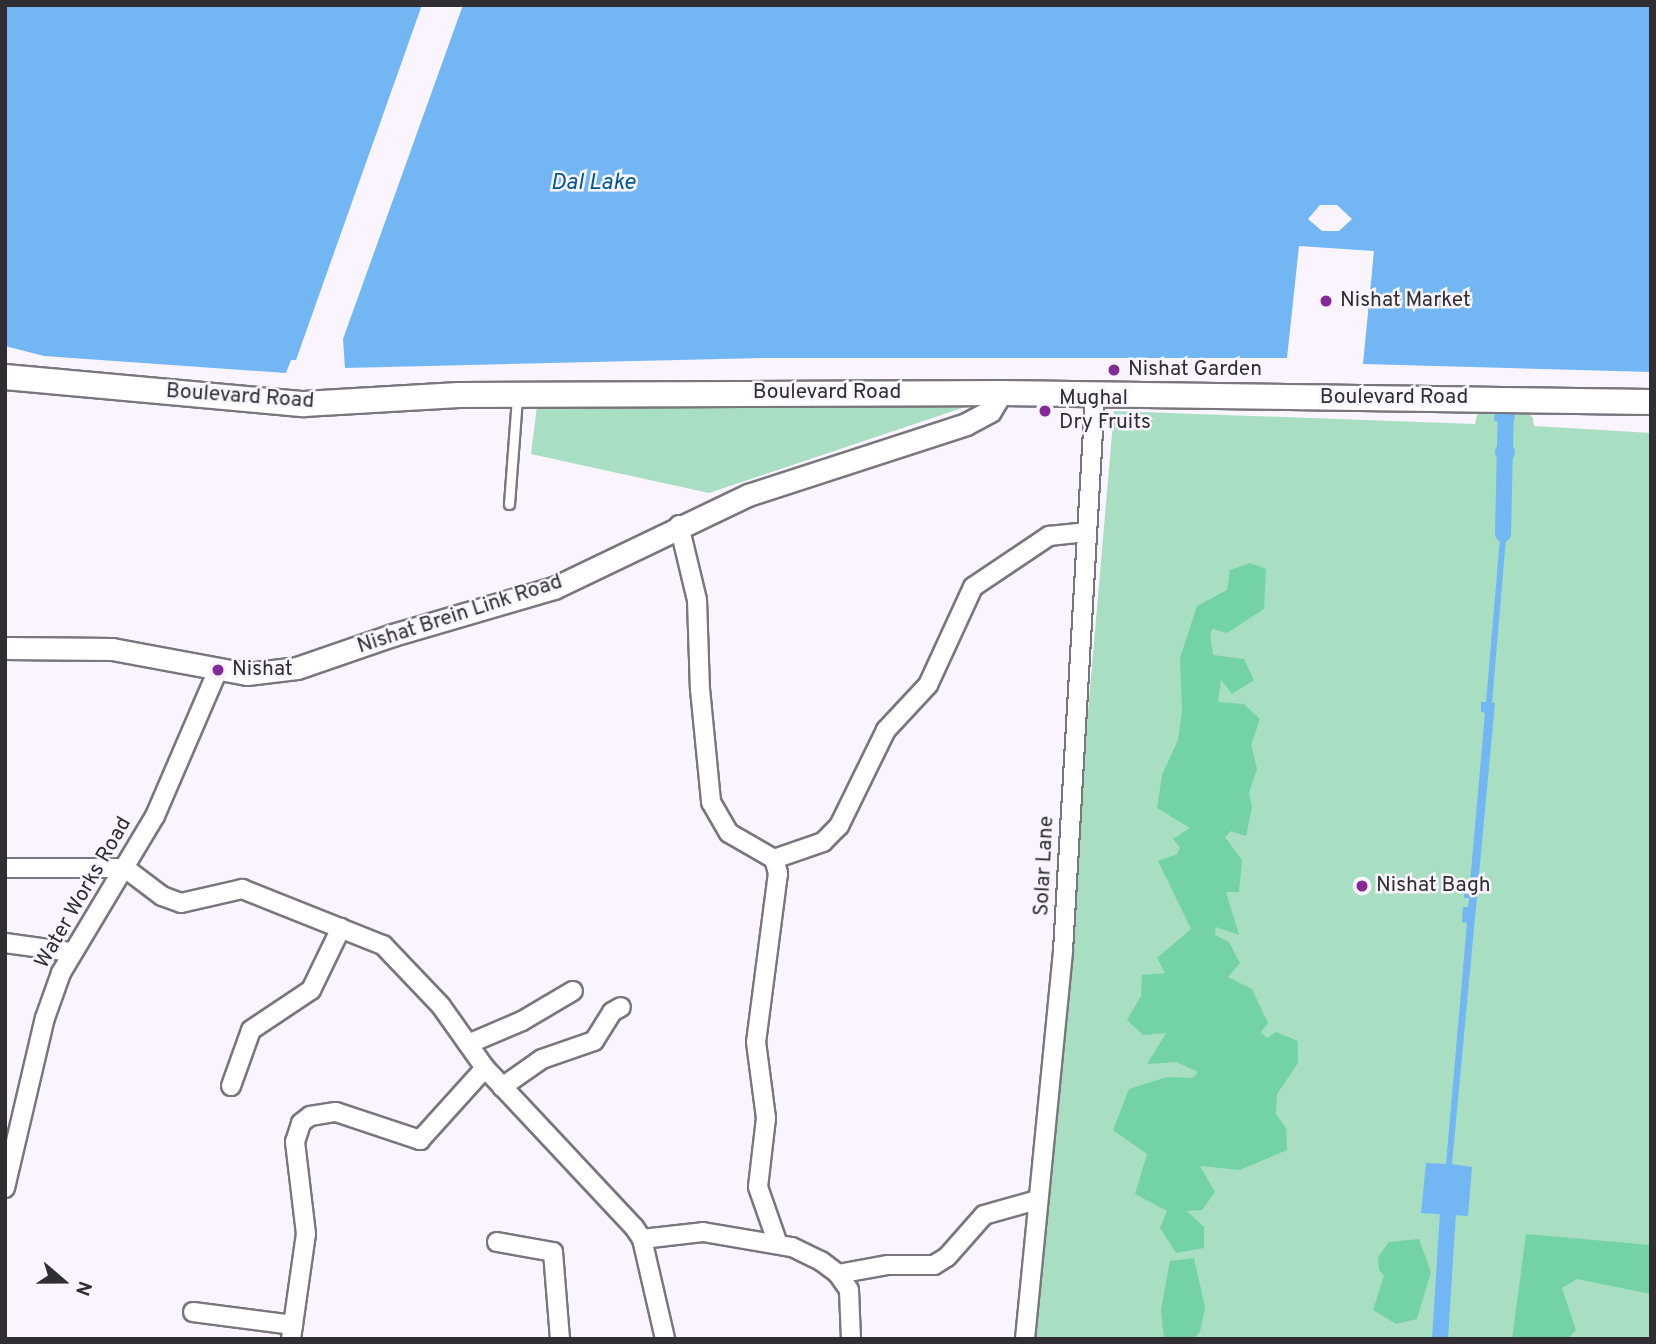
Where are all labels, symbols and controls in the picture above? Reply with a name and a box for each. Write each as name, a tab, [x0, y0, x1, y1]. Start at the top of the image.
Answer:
water label: Dal Lake	[551, 170, 635, 198]
place label: Nishat Market	[1340, 288, 1471, 314]
marker: Nishat Market	[1318, 293, 1334, 309]
place label: Nishat Garden	[1128, 357, 1262, 383]
marker: Nishat Garden	[1106, 362, 1122, 378]
street label: Boulevard Road	[165, 379, 315, 415]
street label: Boulevard Road	[753, 380, 901, 406]
street label: Boulevard Road	[1320, 385, 1468, 411]
place label: Mughal Dry Fruits	[1059, 386, 1151, 436]
marker: Mughal Dry Fruits	[1037, 403, 1053, 419]
street label: Nishat Brein Link Road	[354, 570, 566, 660]
place label: Nishat	[232, 657, 293, 683]
marker: Nishat	[210, 662, 226, 678]
street label: Water Works Road	[30, 813, 138, 973]
street label: Solar Lane	[1030, 815, 1060, 917]
place label: Nishat Bagh	[1376, 873, 1491, 899]
marker: Nishat Bagh	[1354, 878, 1370, 894]
north arrow	[28, 1246, 98, 1316]
text: N	[69, 1278, 96, 1299]

